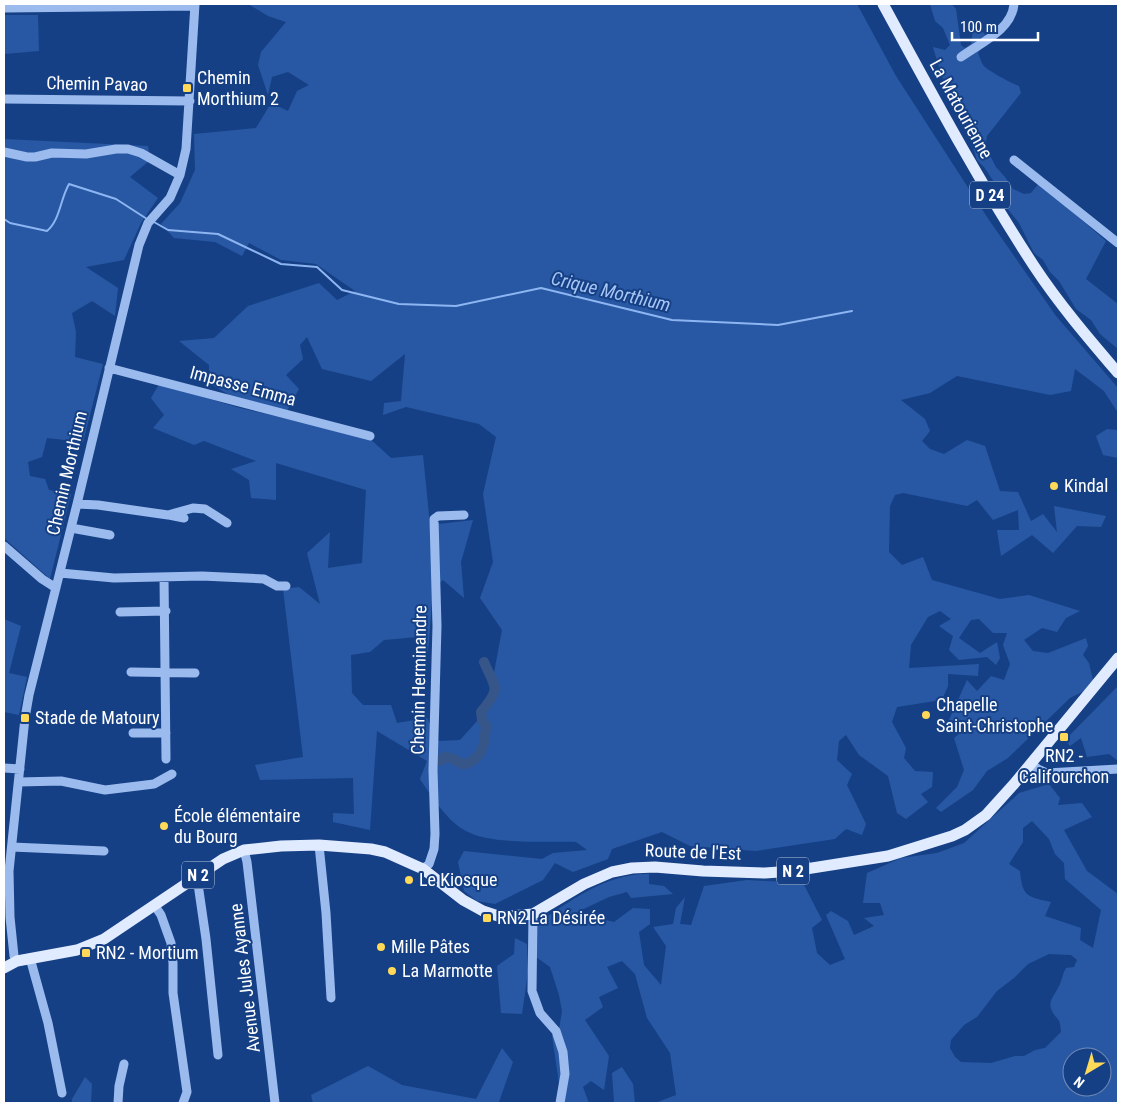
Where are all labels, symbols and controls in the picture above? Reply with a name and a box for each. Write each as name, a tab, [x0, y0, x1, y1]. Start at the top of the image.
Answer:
scale bar	[952, 10, 1038, 42]
text: 100 m	[960, 18, 997, 36]
street label: La Matourienne	[926, 55, 997, 162]
place label: Chemin Morthium 2	[197, 67, 279, 109]
street label: Chemin Pavao	[46, 72, 148, 95]
marker: Chemin Morthium 2	[181, 82, 193, 94]
road number: D 24	[970, 182, 1010, 208]
water label: Crique Morthium	[549, 267, 673, 316]
street label: Impasse Emma	[188, 361, 299, 410]
street label: Chemin Morthium	[42, 409, 91, 537]
place label: Kindal	[1064, 475, 1108, 496]
marker: Kindal	[1048, 480, 1060, 492]
street label: Chemin Herminandre	[407, 605, 430, 755]
place label: Chapelle Saint-Christophe	[936, 694, 1054, 736]
place label: Stade de Matoury	[35, 707, 160, 728]
marker: Chapelle Saint-Christophe	[920, 709, 932, 721]
marker: Stade de Matoury	[19, 712, 31, 724]
marker: RN2 - Califourchon	[1058, 731, 1070, 743]
place label: RN2 - Califourchon	[1019, 745, 1109, 787]
place label: École élémentaire du Bourg	[174, 805, 300, 847]
marker: École élémentaire du Bourg	[158, 820, 170, 832]
street label: Route de l'Est	[644, 839, 742, 864]
road number: N 2	[777, 858, 809, 884]
road number: N 2	[182, 862, 214, 888]
place label: Le Kiosque	[419, 869, 497, 890]
marker: Le Kiosque	[403, 874, 415, 886]
street label: Avenue Jules Ayanne	[225, 902, 264, 1054]
place label: RN2 La Désirée	[497, 907, 605, 928]
marker: RN2 La Désirée	[481, 912, 493, 924]
place label: Mille Pâtes	[391, 936, 470, 957]
marker: Mille Pâtes	[375, 941, 387, 953]
place label: RN2 - Mortium	[96, 942, 199, 963]
marker: RN2 - Mortium	[80, 947, 92, 959]
place label: La Marmotte	[402, 960, 493, 981]
marker: La Marmotte	[386, 965, 398, 977]
north arrow	[1062, 1047, 1112, 1097]
text: N	[1071, 1073, 1087, 1091]

